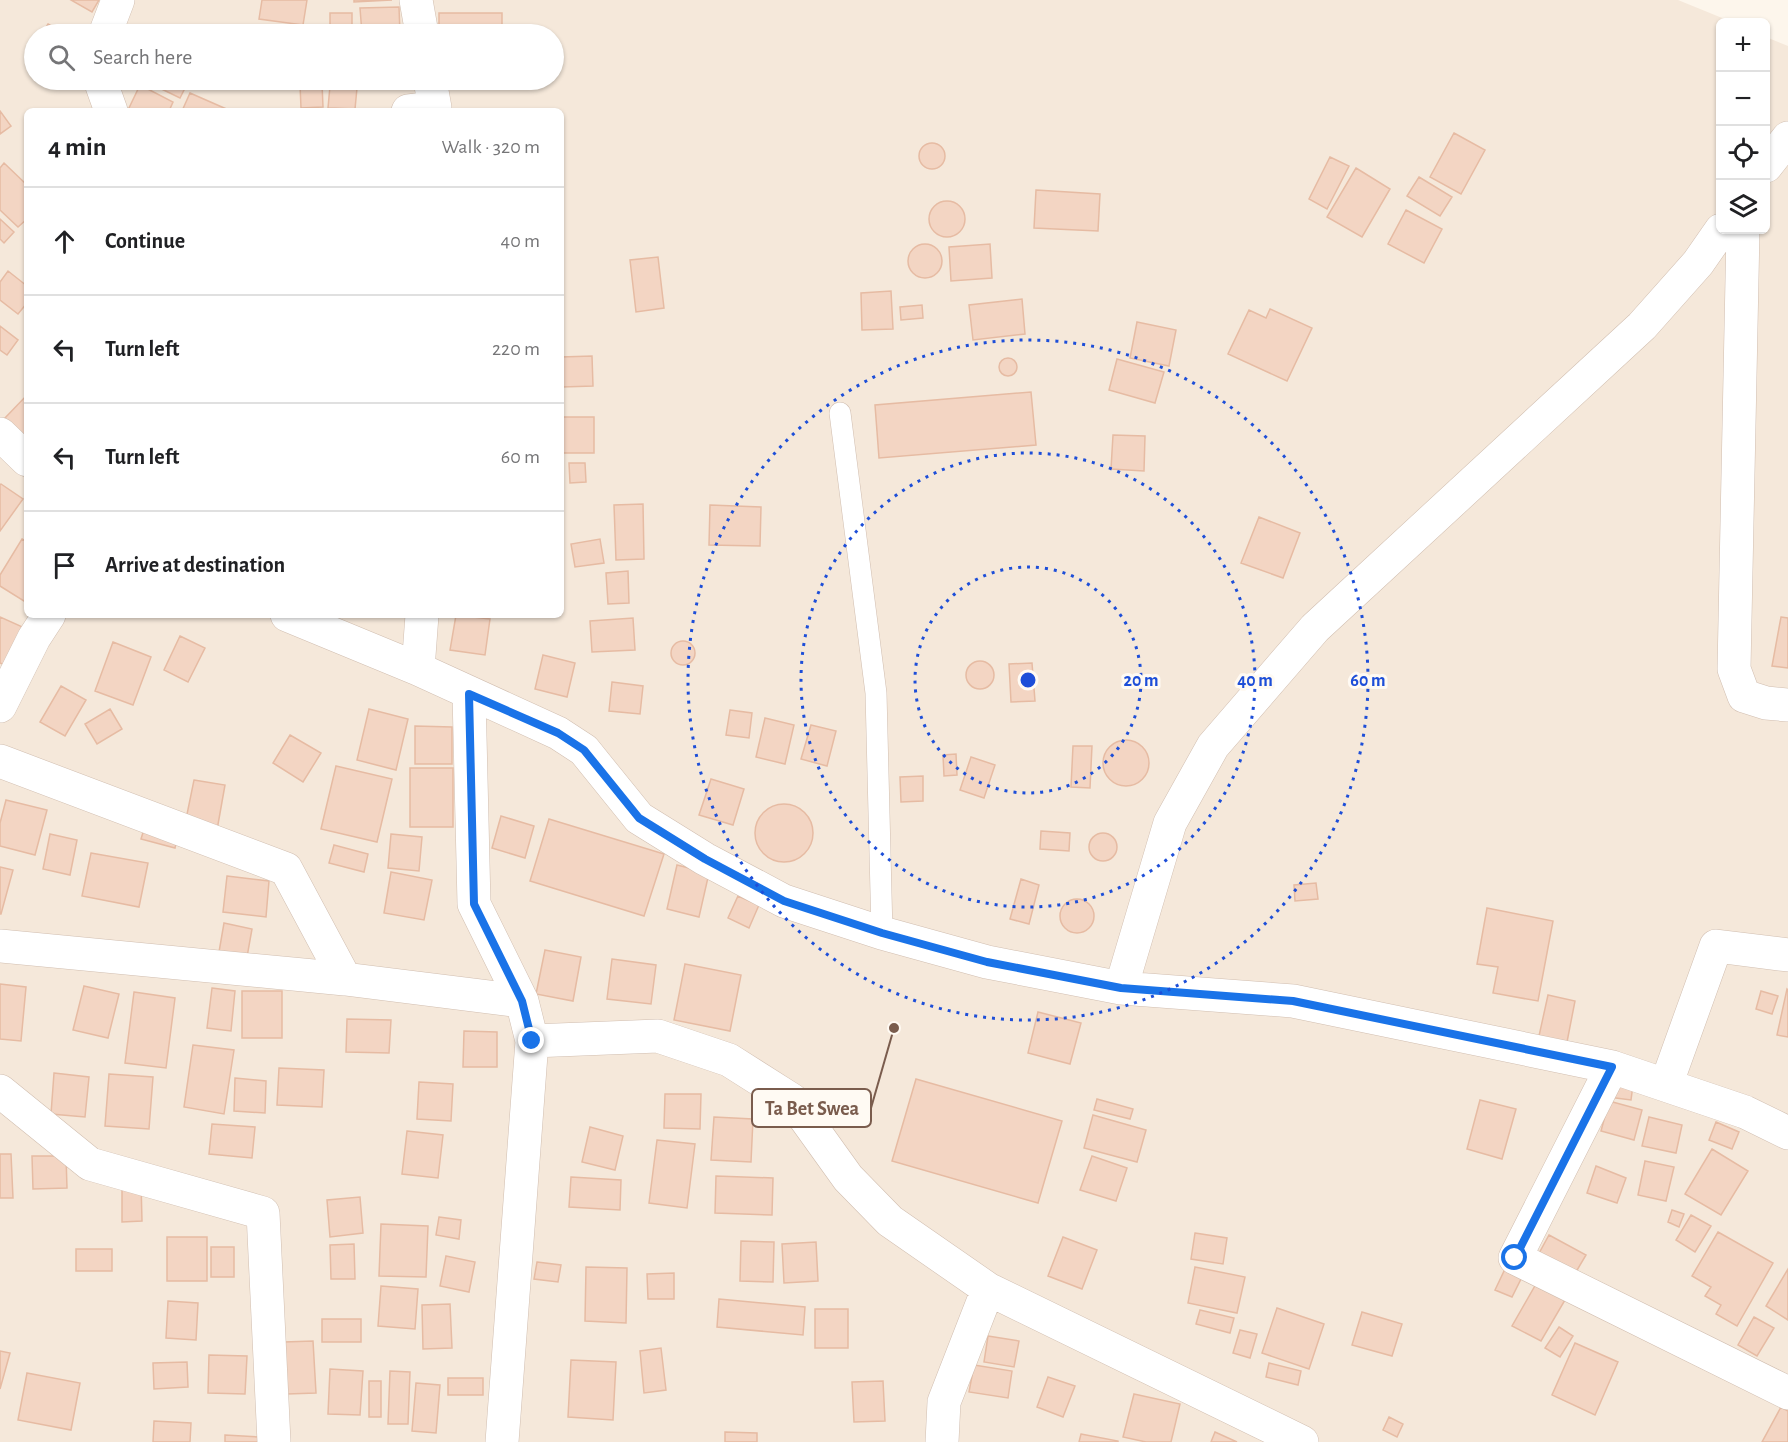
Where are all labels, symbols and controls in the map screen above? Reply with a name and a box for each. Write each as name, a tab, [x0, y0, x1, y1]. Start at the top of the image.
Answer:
map controls	[1716, 18, 1770, 234]
button: +	[1716, 18, 1770, 72]
search box	[24, 24, 564, 90]
icon: search	[45, 41, 78, 74]
text: Search here	[93, 46, 192, 68]
button: −	[1716, 72, 1770, 126]
button: locate	[1716, 126, 1770, 180]
text: 4 min	[48, 134, 107, 160]
text: Walk · 320 m	[442, 137, 540, 157]
button: layers	[1716, 180, 1770, 234]
icon: ahead	[48, 225, 81, 258]
text: Continue	[105, 230, 185, 252]
text: 40 m	[501, 231, 540, 251]
icon: left	[48, 333, 81, 366]
text: Turn left	[105, 338, 179, 360]
text: 220 m	[492, 339, 540, 359]
icon: left	[48, 441, 81, 474]
text: Turn left	[105, 446, 179, 468]
text: 60 m	[501, 447, 540, 467]
icon: arrive	[48, 549, 81, 582]
text: Arrive at destination	[105, 554, 285, 576]
centre of rings	[1018, 670, 1038, 690]
text: 20 m	[1123, 672, 1159, 690]
text: 40 m	[1237, 672, 1273, 690]
text: 60 m	[1350, 672, 1386, 690]
route end	[518, 1027, 544, 1053]
callout: Ta Bet Swea	[752, 1089, 871, 1127]
text: Ta Bet Swea	[765, 1099, 860, 1119]
route start	[1501, 1244, 1527, 1270]

